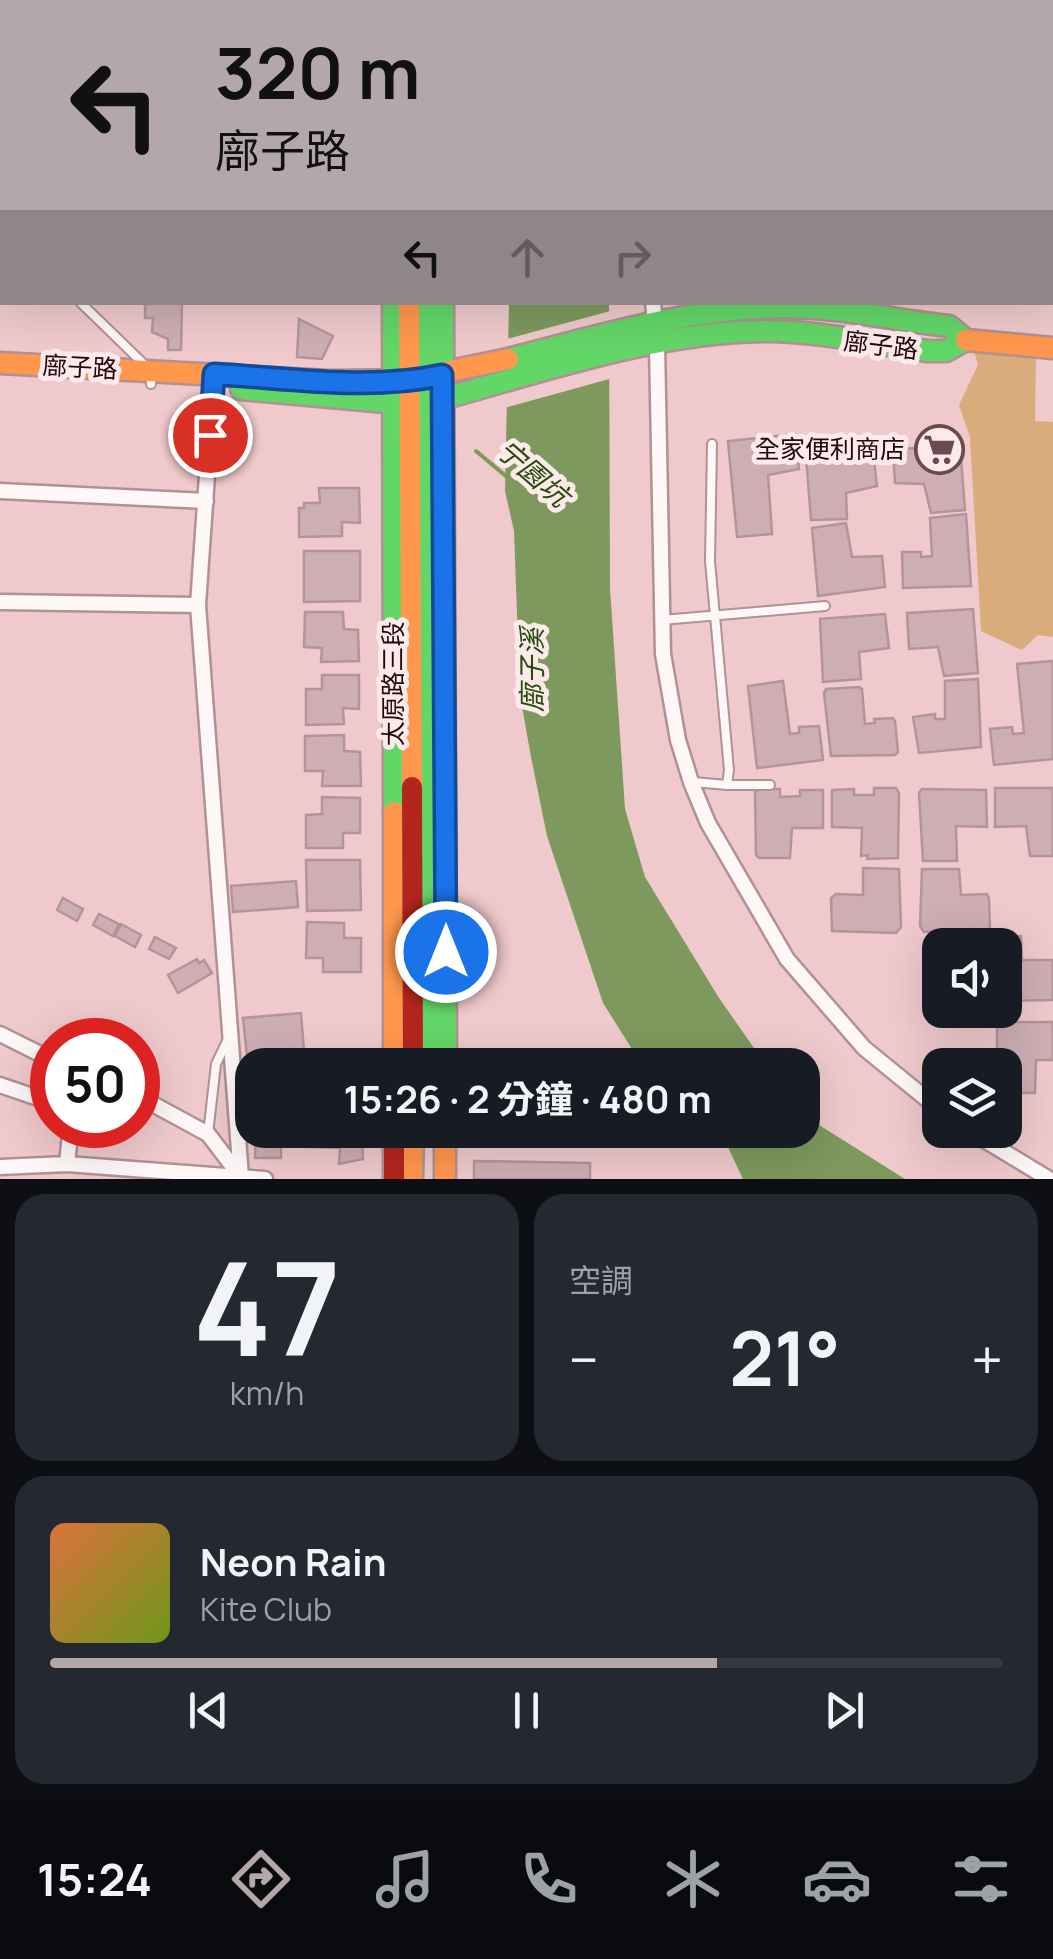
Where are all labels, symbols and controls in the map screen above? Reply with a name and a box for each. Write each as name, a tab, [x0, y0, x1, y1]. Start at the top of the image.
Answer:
text: 320 m	[215, 24, 420, 120]
icon: left	[50, 40, 180, 170]
text: 廍子路	[215, 119, 350, 181]
icon: left	[395, 230, 450, 285]
icon: ahead	[500, 230, 555, 285]
icon: right	[605, 230, 660, 285]
street label: 廍子路	[842, 323, 920, 366]
street label: 廍子路	[42, 347, 118, 386]
pin	[168, 393, 253, 478]
icon: arrive	[183, 408, 238, 463]
supermarket icon: 全家便利商店	[914, 423, 966, 475]
water label: 宁園坑	[489, 430, 581, 517]
place label: 全家便利商店	[755, 431, 905, 466]
street label: 太原路三段	[375, 621, 410, 747]
water label: 廍子溪	[512, 624, 550, 712]
position arrow	[394, 900, 498, 1004]
map controls	[922, 928, 1022, 1148]
button: sound	[922, 928, 1022, 1028]
speed limit sign: 50	[30, 1018, 160, 1148]
button: layers	[922, 1048, 1022, 1148]
text: 15:26 · 2 分鐘 · 480 m	[343, 1072, 712, 1124]
text: 47	[193, 1217, 341, 1395]
text: 空調	[569, 1258, 633, 1302]
text: 21°	[729, 1306, 841, 1409]
text: −	[569, 1321, 599, 1397]
text: +	[971, 1321, 1003, 1397]
text: km/h	[230, 1371, 304, 1415]
text: Neon Rain	[200, 1535, 386, 1587]
text: Kite Club	[200, 1587, 332, 1631]
icon: previous	[181, 1683, 236, 1738]
icon: pause	[499, 1683, 554, 1738]
icon: next	[817, 1683, 872, 1738]
icon: directions	[226, 1844, 296, 1914]
icon: music	[370, 1844, 440, 1914]
icon: phone	[514, 1844, 584, 1914]
icon: climate	[658, 1844, 728, 1914]
icon: car	[802, 1844, 872, 1914]
icon: filters	[946, 1844, 1016, 1914]
text: 15:24	[37, 1848, 152, 1910]

